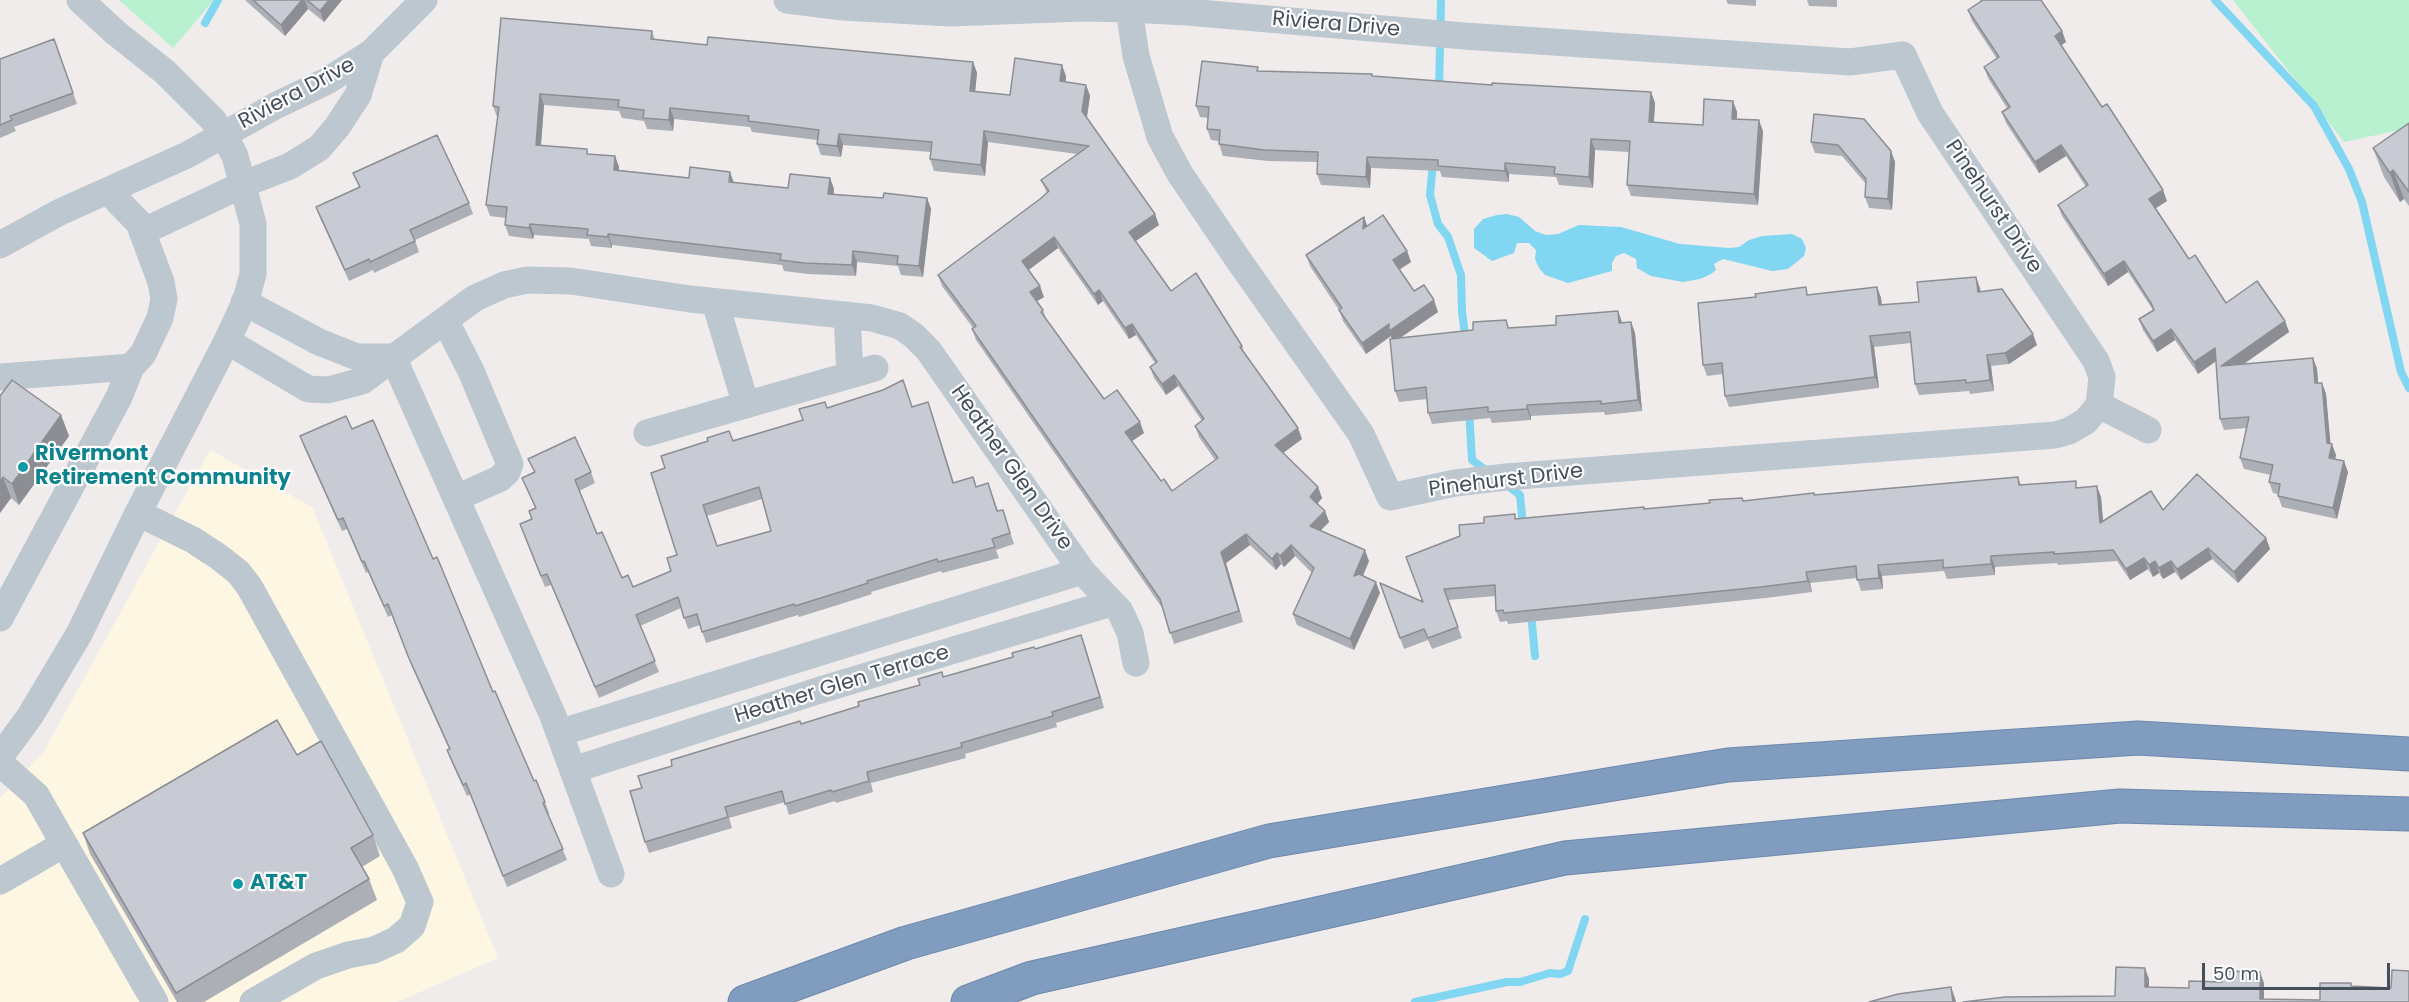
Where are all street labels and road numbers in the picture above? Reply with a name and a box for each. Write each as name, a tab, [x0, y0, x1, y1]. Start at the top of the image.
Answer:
street label: Riviera Drive	[1271, 7, 1401, 43]
street label: Riviera Drive	[234, 53, 360, 135]
street label: Pinehurst Drive	[1939, 136, 2047, 278]
street label: Heather Glen Drive	[945, 381, 1077, 555]
street label: Pinehurst Drive	[1427, 459, 1585, 503]
street label: Heather Glen Terrace	[732, 640, 952, 730]

